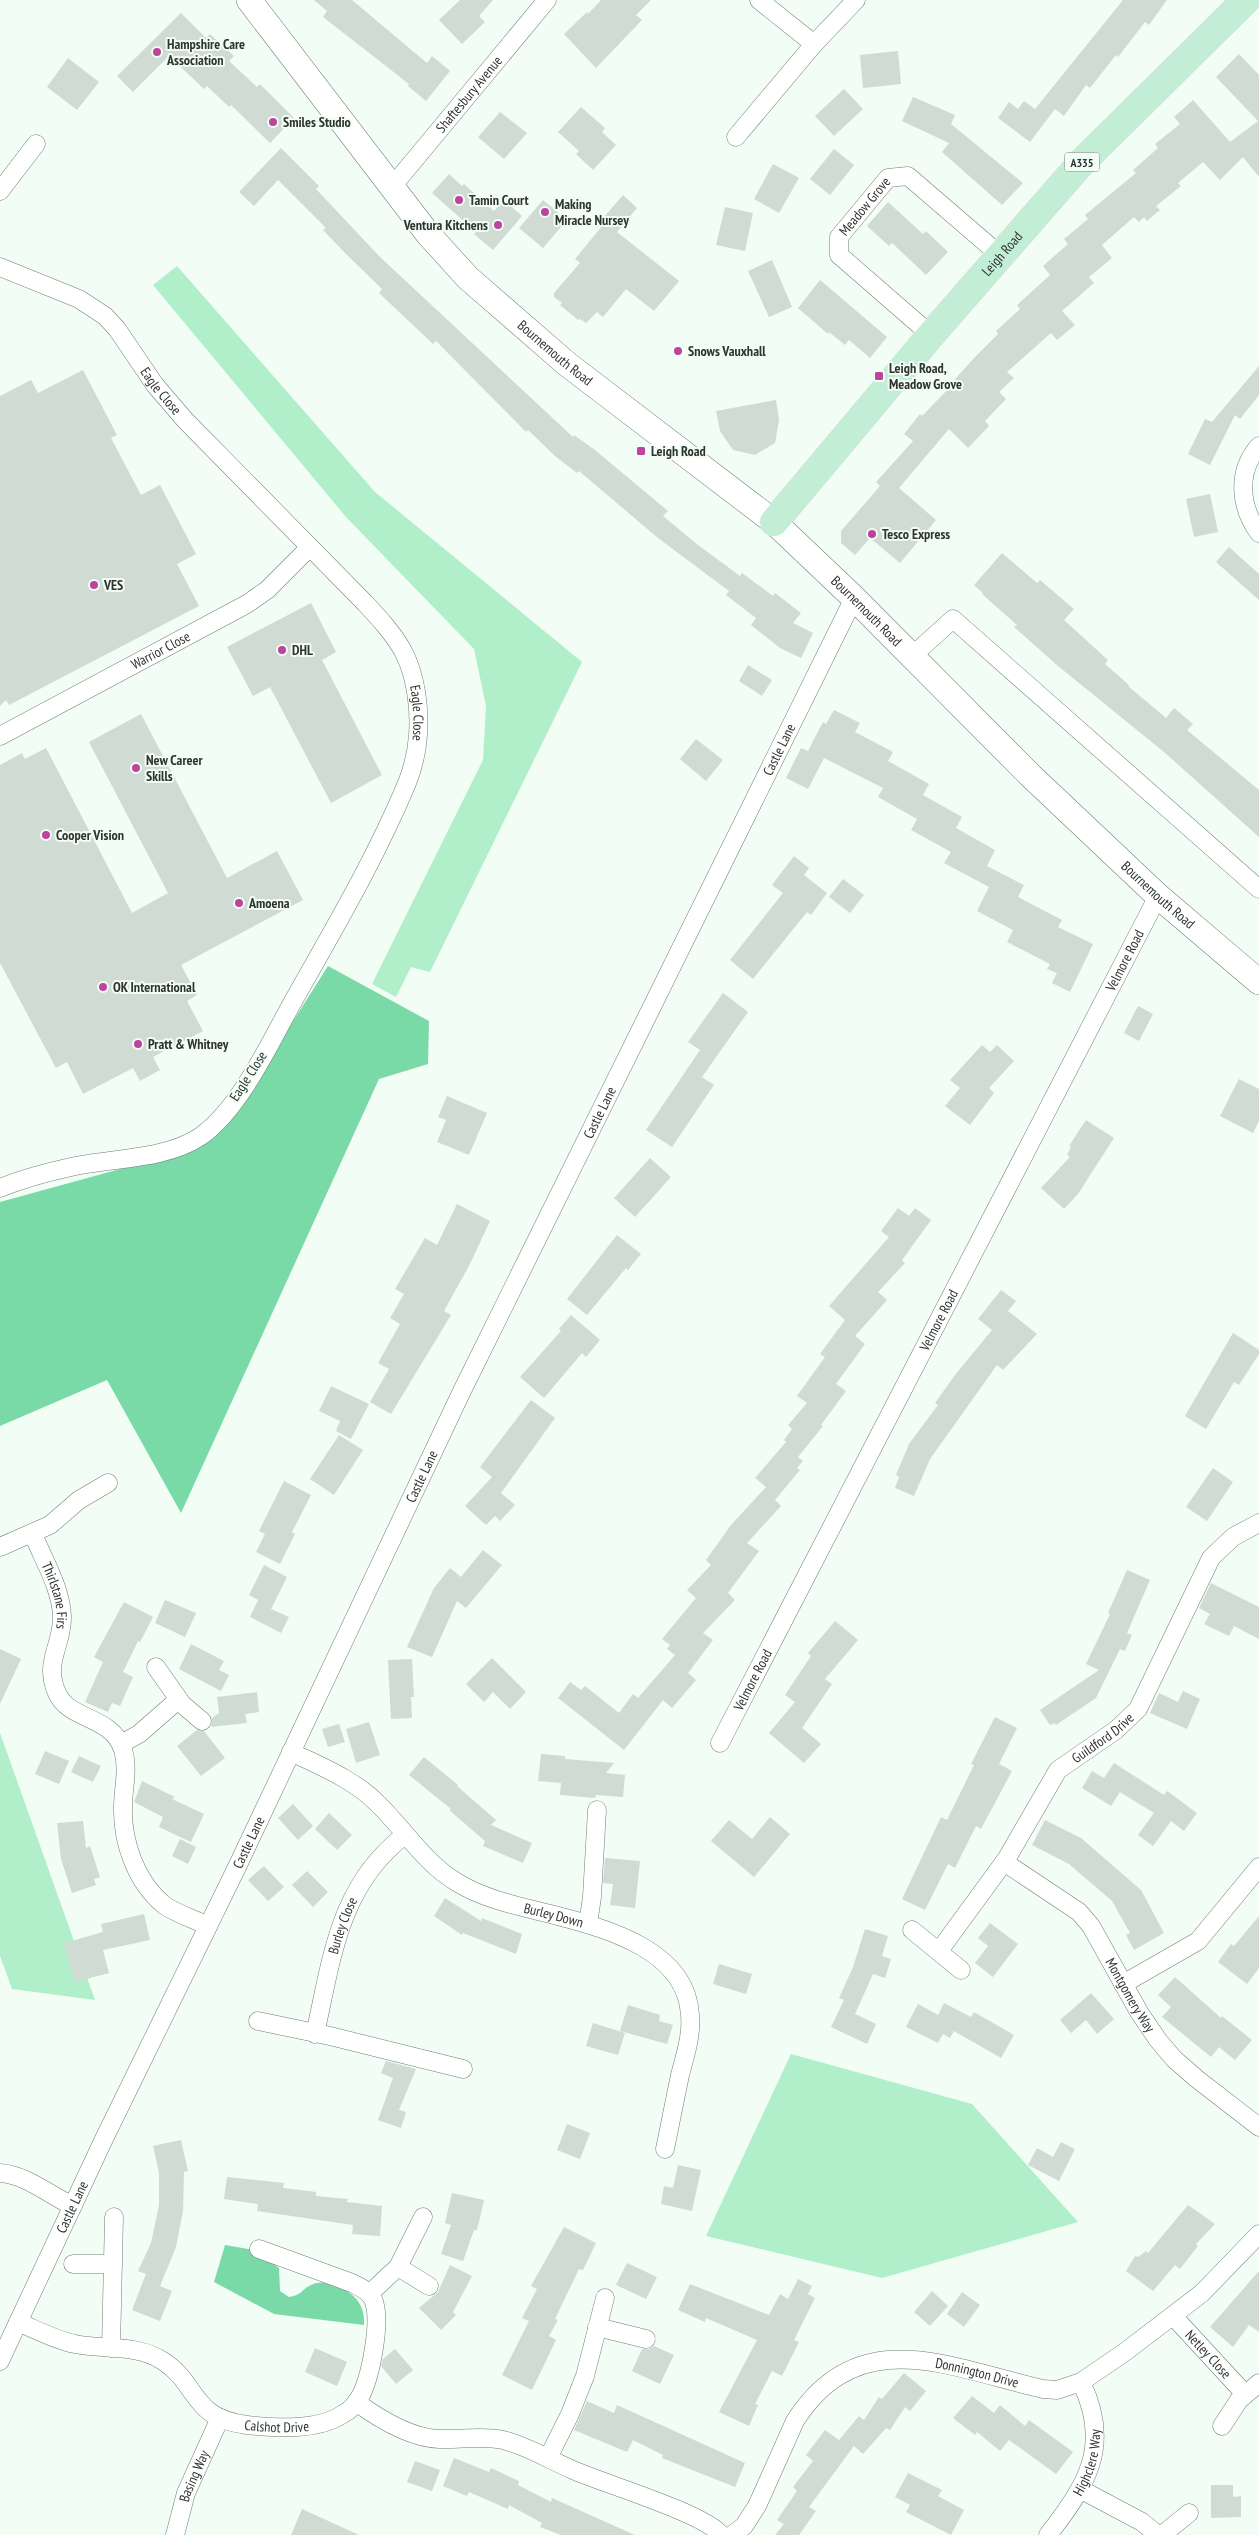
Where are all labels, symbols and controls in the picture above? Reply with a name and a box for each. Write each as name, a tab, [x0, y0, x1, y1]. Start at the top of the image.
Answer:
place label: Hampshire Care Association	[166, 35, 245, 69]
marker: Hampshire Care Association	[151, 46, 163, 58]
street label: Shaftesbury Avenue	[432, 52, 506, 136]
place label: Smiles Studio	[283, 113, 351, 131]
marker: Smiles Studio	[267, 116, 279, 128]
road number: A335	[1064, 152, 1100, 172]
street label: Meadow Grove	[835, 173, 894, 239]
place label: Tamin Court	[469, 191, 529, 209]
marker: Tamin Court	[453, 194, 465, 206]
place label: Making Miracle Nursey	[555, 195, 629, 229]
marker: Making Miracle Nursey	[539, 206, 551, 218]
place label: Ventura Kitchens	[403, 216, 488, 234]
marker: Ventura Kitchens	[492, 219, 504, 231]
street label: Leigh Road	[978, 228, 1026, 280]
street label: Bournemouth Road	[514, 316, 596, 389]
place label: Snows Vauxhall	[688, 342, 766, 360]
marker: Snows Vauxhall	[672, 345, 684, 357]
place label: Leigh Road, Meadow Grove	[889, 359, 962, 393]
street label: Eagle Close	[137, 364, 186, 419]
marker: Leigh Road, Meadow Grove	[873, 370, 885, 382]
place label: Leigh Road	[651, 442, 706, 460]
marker: Leigh Road	[635, 445, 647, 457]
place label: Tesco Express	[882, 525, 950, 543]
marker: Tesco Express	[866, 528, 878, 540]
street label: Bournemouth Road	[827, 572, 906, 650]
place label: VES	[103, 576, 123, 594]
marker: VES	[88, 579, 100, 591]
street label: Warrior Close	[128, 627, 193, 673]
place label: DHL	[292, 641, 313, 659]
marker: DHL	[276, 644, 288, 656]
street label: Eagle Close	[406, 683, 428, 742]
street label: Castle Lane	[759, 720, 800, 778]
place label: New Career Skills	[146, 751, 203, 785]
marker: New Career Skills	[130, 762, 142, 774]
place label: Cooper Vision	[56, 826, 124, 844]
marker: Cooper Vision	[40, 829, 52, 841]
street label: Bournemouth Road	[1118, 857, 1199, 932]
place label: Amoena	[248, 894, 290, 912]
marker: Amoena	[233, 897, 245, 909]
street label: Velmore Road	[1101, 927, 1148, 995]
place label: OK International	[113, 978, 196, 996]
marker: OK International	[97, 981, 109, 993]
place label: Pratt & Whitney	[148, 1035, 229, 1053]
marker: Pratt & Whitney	[132, 1038, 144, 1050]
street label: Eagle Close	[225, 1047, 271, 1104]
street label: Castle Lane	[579, 1083, 620, 1142]
street label: Velmore Road	[915, 1286, 962, 1355]
street label: Castle Lane	[402, 1447, 442, 1505]
street label: Thirlstane Firs	[38, 1559, 71, 1631]
street label: Velmore Road	[729, 1646, 776, 1715]
street label: Guildford Drive	[1068, 1709, 1138, 1767]
street label: Castle Lane	[229, 1813, 269, 1872]
street label: Burley Close	[324, 1894, 361, 1956]
street label: Burley Down	[522, 1899, 585, 1931]
street label: Montgomery Way	[1102, 1955, 1160, 2036]
street label: Castle Lane	[52, 2178, 92, 2236]
street label: Netley Close	[1181, 2326, 1235, 2383]
street label: Donnington Drive	[934, 2354, 1021, 2392]
street label: Calshot Drive	[244, 2416, 310, 2436]
street label: Highclere Way	[1069, 2428, 1104, 2499]
street label: Basing Way	[175, 2447, 213, 2504]

